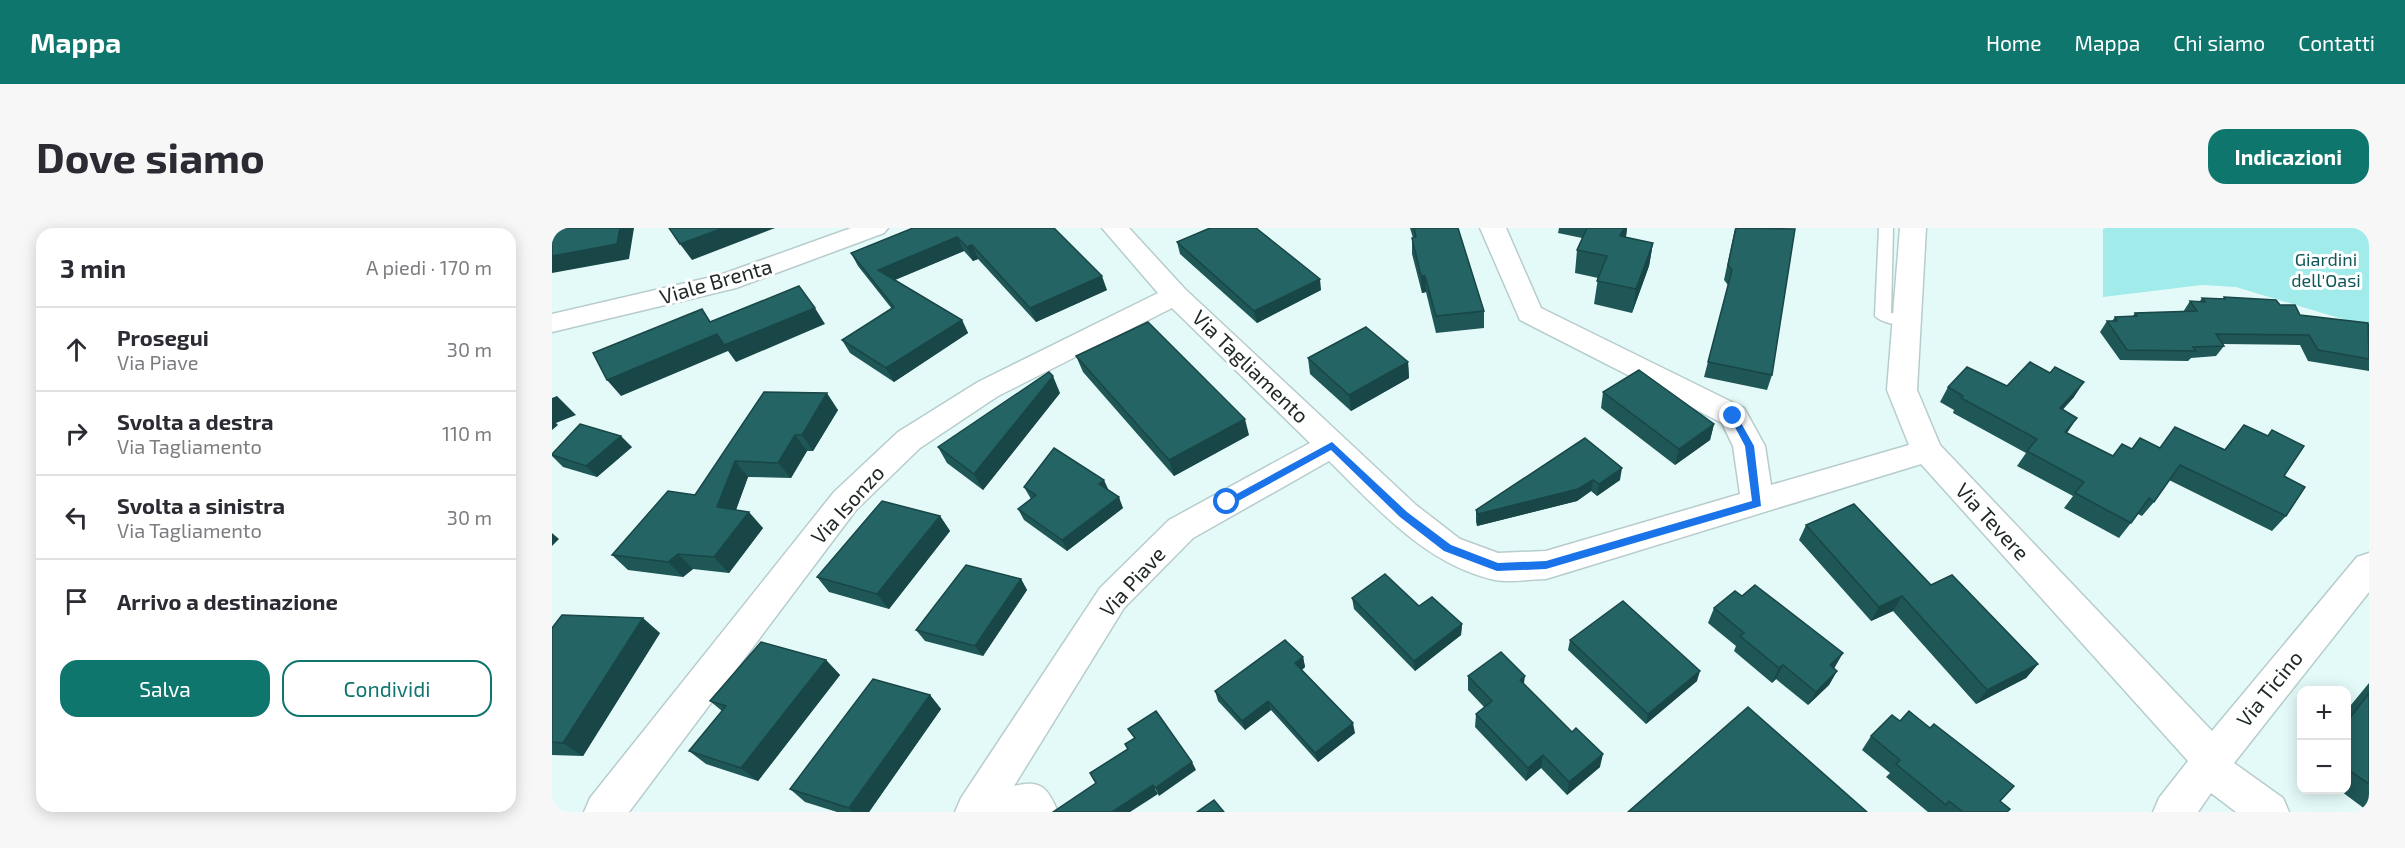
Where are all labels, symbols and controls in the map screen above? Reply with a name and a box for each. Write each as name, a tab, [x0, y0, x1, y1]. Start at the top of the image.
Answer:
text: Mappa	[30, 25, 121, 59]
text: Home	[1986, 30, 2042, 55]
text: Mappa	[2075, 30, 2140, 55]
text: Chi siamo	[2173, 30, 2265, 55]
text: Contatti	[2298, 30, 2375, 55]
button: Indicazioni	[2208, 129, 2369, 184]
text: Dove siamo	[36, 131, 265, 181]
park label: Giardini dell'Oasi	[2291, 248, 2361, 291]
text: 3 min	[60, 252, 126, 283]
street label: Viale Brenta	[656, 253, 775, 309]
text: A piedi · 170 m	[366, 255, 492, 279]
street label: Via Tagliamento	[1188, 304, 1314, 428]
text: Prosegui	[117, 324, 209, 350]
icon: ahead	[60, 333, 93, 366]
text: 30 m	[447, 337, 492, 361]
text: Via Piave	[117, 350, 199, 374]
route end	[1719, 402, 1745, 428]
text: Svolta a destra	[117, 408, 274, 434]
icon: right	[60, 417, 93, 450]
text: 110 m	[442, 421, 492, 445]
text: Via Tagliamento	[117, 434, 262, 458]
street label: Via Isonzo	[805, 460, 889, 548]
street label: Via Tevere	[1951, 477, 2035, 565]
route start	[1213, 488, 1239, 514]
text: Svolta a sinistra	[117, 492, 285, 518]
icon: left	[60, 501, 93, 534]
text: 30 m	[447, 505, 492, 529]
text: Via Tagliamento	[117, 518, 262, 542]
street label: Via Piave	[1094, 541, 1170, 621]
icon: arrive	[60, 585, 93, 618]
text: Arrivo a destinazione	[117, 588, 338, 614]
street label: Via Ticino	[2231, 645, 2307, 731]
button: Salva	[60, 660, 270, 717]
button: Condividi	[282, 660, 492, 717]
map controls	[2297, 686, 2351, 794]
button: +	[2297, 686, 2351, 740]
button: −	[2297, 740, 2351, 794]

